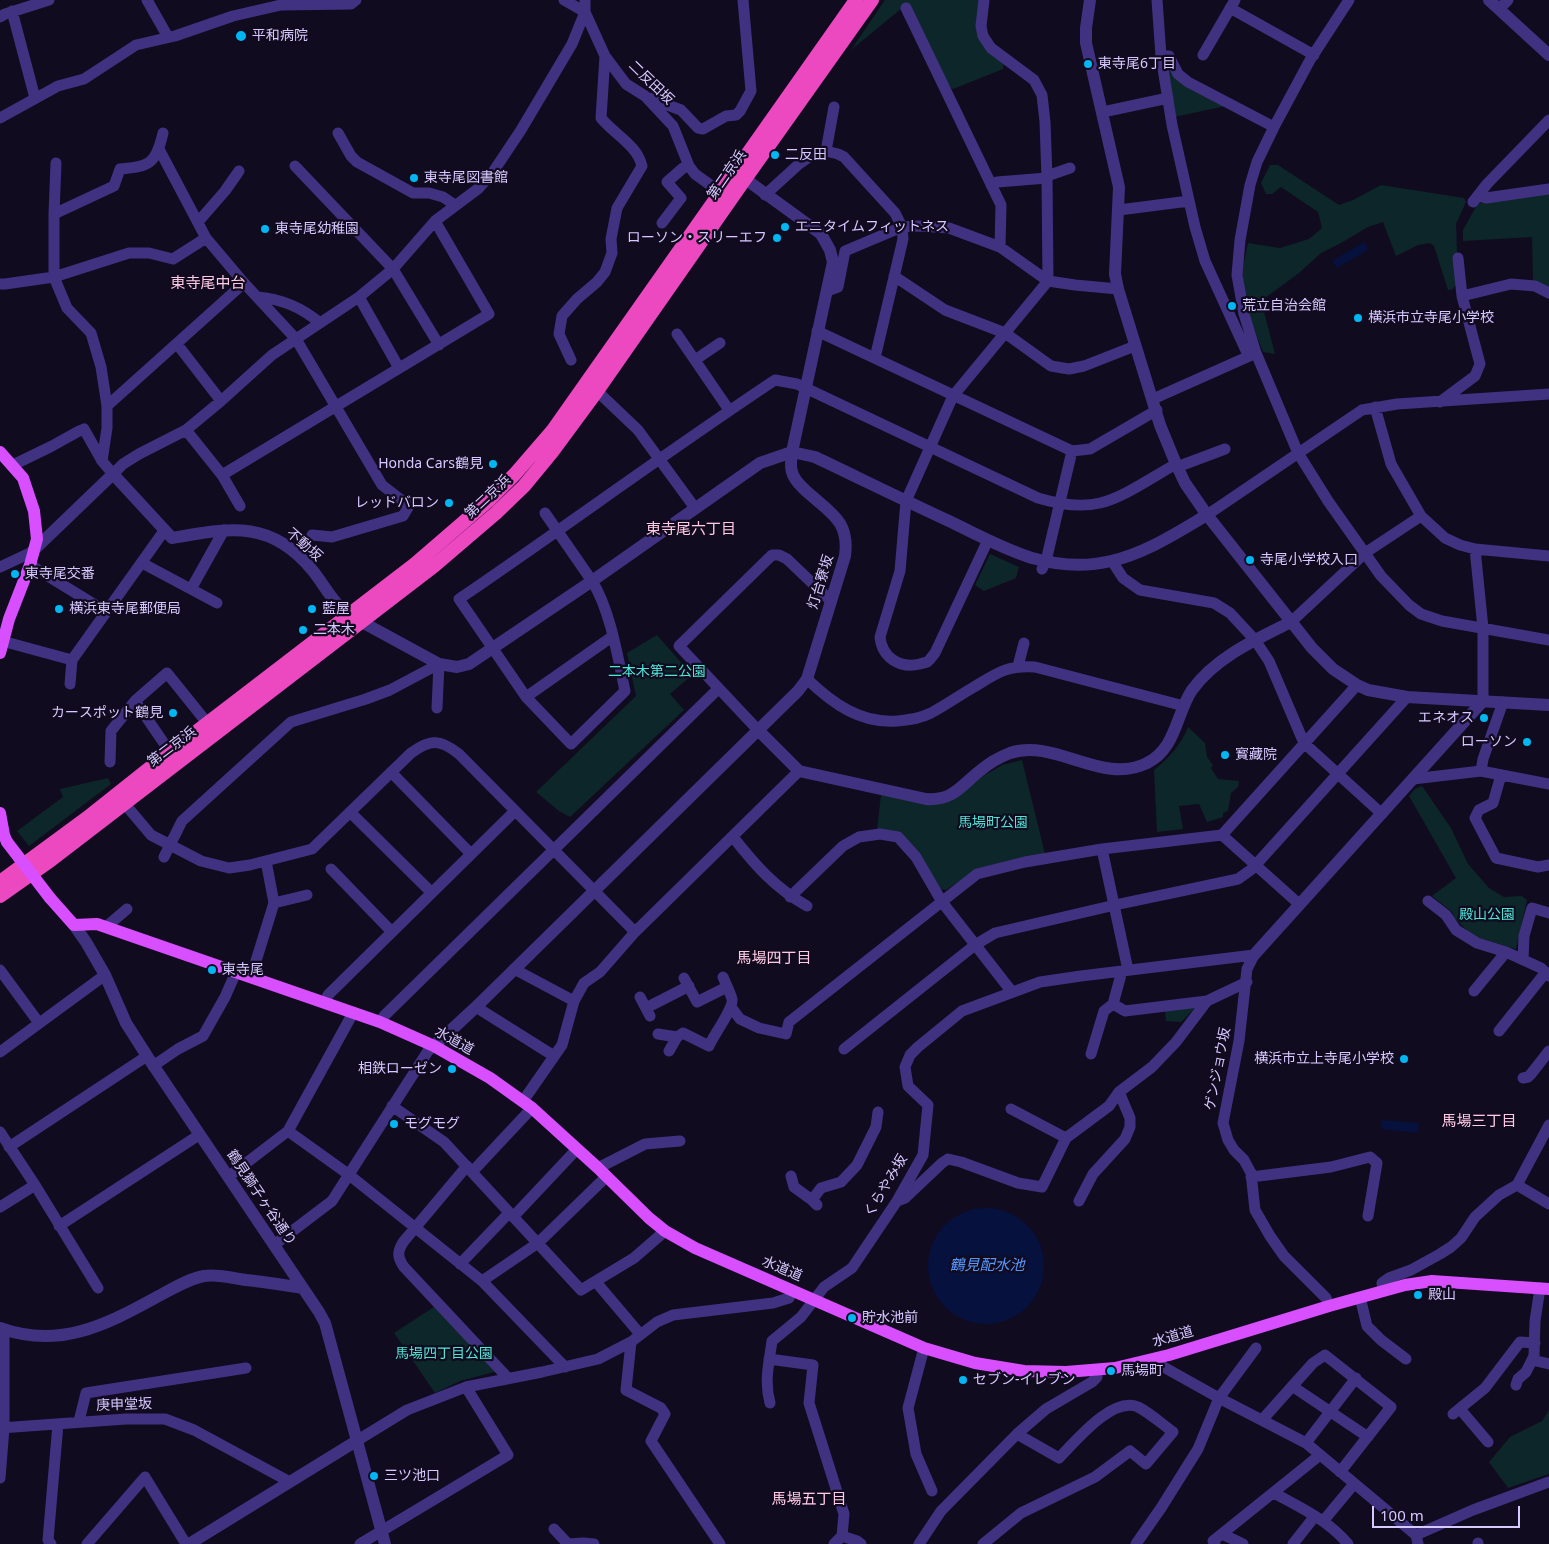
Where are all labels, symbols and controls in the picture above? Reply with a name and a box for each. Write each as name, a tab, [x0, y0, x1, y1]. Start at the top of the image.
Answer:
place label: 平和病院	[252, 28, 308, 44]
marker: 平和病院	[234, 29, 248, 43]
place label: 東寺尾6丁目	[1098, 56, 1176, 72]
street label: 二反田坂	[625, 58, 677, 108]
marker: 東寺尾6丁目	[1082, 58, 1094, 70]
street label: 第二京浜	[704, 147, 750, 203]
place label: 二反田	[785, 147, 827, 163]
marker: 二反田	[769, 149, 781, 161]
place label: 東寺尾図書館	[424, 170, 508, 186]
marker: 東寺尾図書館	[408, 172, 420, 184]
place label: エニタイムフィットネス	[795, 219, 949, 235]
place label: 東寺尾幼稚園	[275, 221, 359, 237]
marker: エニタイムフィットネス	[779, 221, 791, 233]
marker: 東寺尾幼稚園	[259, 223, 271, 235]
place label: ローソン・スリーエフ	[627, 230, 767, 246]
marker: ローソン・スリーエフ	[771, 232, 783, 244]
district label: 東寺尾中台	[171, 275, 245, 293]
place label: 荒立自治会館	[1242, 298, 1326, 314]
marker: 荒立自治会館	[1226, 300, 1238, 312]
place label: 横浜市立寺尾小学校	[1368, 310, 1494, 326]
marker: 横浜市立寺尾小学校	[1352, 312, 1364, 324]
place label: Honda Cars鶴見	[378, 456, 483, 472]
marker: Honda Cars鶴見	[487, 458, 499, 470]
street label: 第二京浜	[462, 472, 514, 522]
place label: レッドバロン	[355, 495, 439, 511]
marker: レッドバロン	[443, 497, 455, 509]
district label: 東寺尾六丁目	[646, 521, 736, 539]
street label: 不動坂	[283, 525, 325, 565]
place label: 寺尾小学校入口	[1260, 552, 1358, 568]
street label: 灯台寮坂	[805, 553, 837, 611]
marker: 寺尾小学校入口	[1244, 554, 1256, 566]
place label: 東寺尾交番	[25, 566, 95, 582]
marker: 東寺尾交番	[9, 568, 21, 580]
place label: 横浜東寺尾郵便局	[69, 601, 181, 617]
place label: 藍屋	[322, 601, 350, 617]
marker: 横浜東寺尾郵便局	[53, 603, 65, 615]
marker: 藍屋	[306, 603, 318, 615]
place label: 二本木	[313, 622, 355, 638]
marker: 二本木	[297, 624, 309, 636]
park label: 二本木第二公園	[608, 664, 706, 680]
place label: カースポット鶴見	[51, 705, 163, 721]
marker: カースポット鶴見	[167, 707, 179, 719]
place label: エネオス	[1418, 710, 1474, 726]
marker: エネオス	[1478, 712, 1490, 724]
street label: 第二京浜	[145, 723, 199, 771]
place label: ローソン	[1461, 734, 1517, 750]
marker: ローソン	[1521, 736, 1533, 748]
place label: 寳藏院	[1235, 747, 1277, 763]
marker: 寳藏院	[1219, 749, 1231, 761]
park label: 馬場町公園	[958, 815, 1028, 831]
park label: 殿山公園	[1459, 907, 1515, 923]
district label: 馬場四丁目	[737, 950, 811, 968]
place label: 東寺尾	[222, 962, 264, 978]
marker: 東寺尾	[206, 964, 218, 976]
street label: 水道道	[432, 1023, 476, 1059]
street label: ゲンジョウ坂	[1202, 1026, 1234, 1112]
place label: 横浜市立上寺尾小学校	[1254, 1051, 1394, 1067]
marker: 横浜市立上寺尾小学校	[1398, 1053, 1410, 1065]
place label: 相鉄ローゼン	[358, 1061, 442, 1077]
marker: 相鉄ローゼン	[446, 1063, 458, 1075]
district label: 馬場三丁目	[1442, 1113, 1516, 1131]
place label: モグモグ	[404, 1116, 460, 1132]
marker: モグモグ	[388, 1118, 400, 1130]
street label: 鶴見獅子ヶ谷通り	[223, 1147, 299, 1249]
street label: くらやみ坂	[861, 1152, 911, 1220]
street label: 水道道	[759, 1253, 805, 1285]
water label: 鶴見配水池	[950, 1257, 1024, 1275]
place label: 殿山	[1428, 1287, 1456, 1303]
marker: 殿山	[1412, 1289, 1424, 1301]
place label: 貯水池前	[862, 1310, 918, 1326]
marker: 貯水池前	[846, 1312, 858, 1324]
street label: 水道道	[1150, 1323, 1196, 1351]
park label: 馬場四丁目公園	[395, 1346, 493, 1362]
place label: 馬場町	[1121, 1363, 1163, 1379]
marker: 馬場町	[1105, 1365, 1117, 1377]
place label: セブン-イレブン	[973, 1372, 1076, 1388]
marker: セブン-イレブン	[957, 1374, 969, 1386]
street label: 庚申堂坂	[96, 1396, 152, 1414]
place label: 三ツ池口	[384, 1468, 440, 1484]
marker: 三ツ池口	[368, 1470, 380, 1482]
district label: 馬場五丁目	[772, 1491, 846, 1509]
scale bar	[1374, 1496, 1522, 1528]
text: 100 m	[1380, 1505, 1424, 1525]

